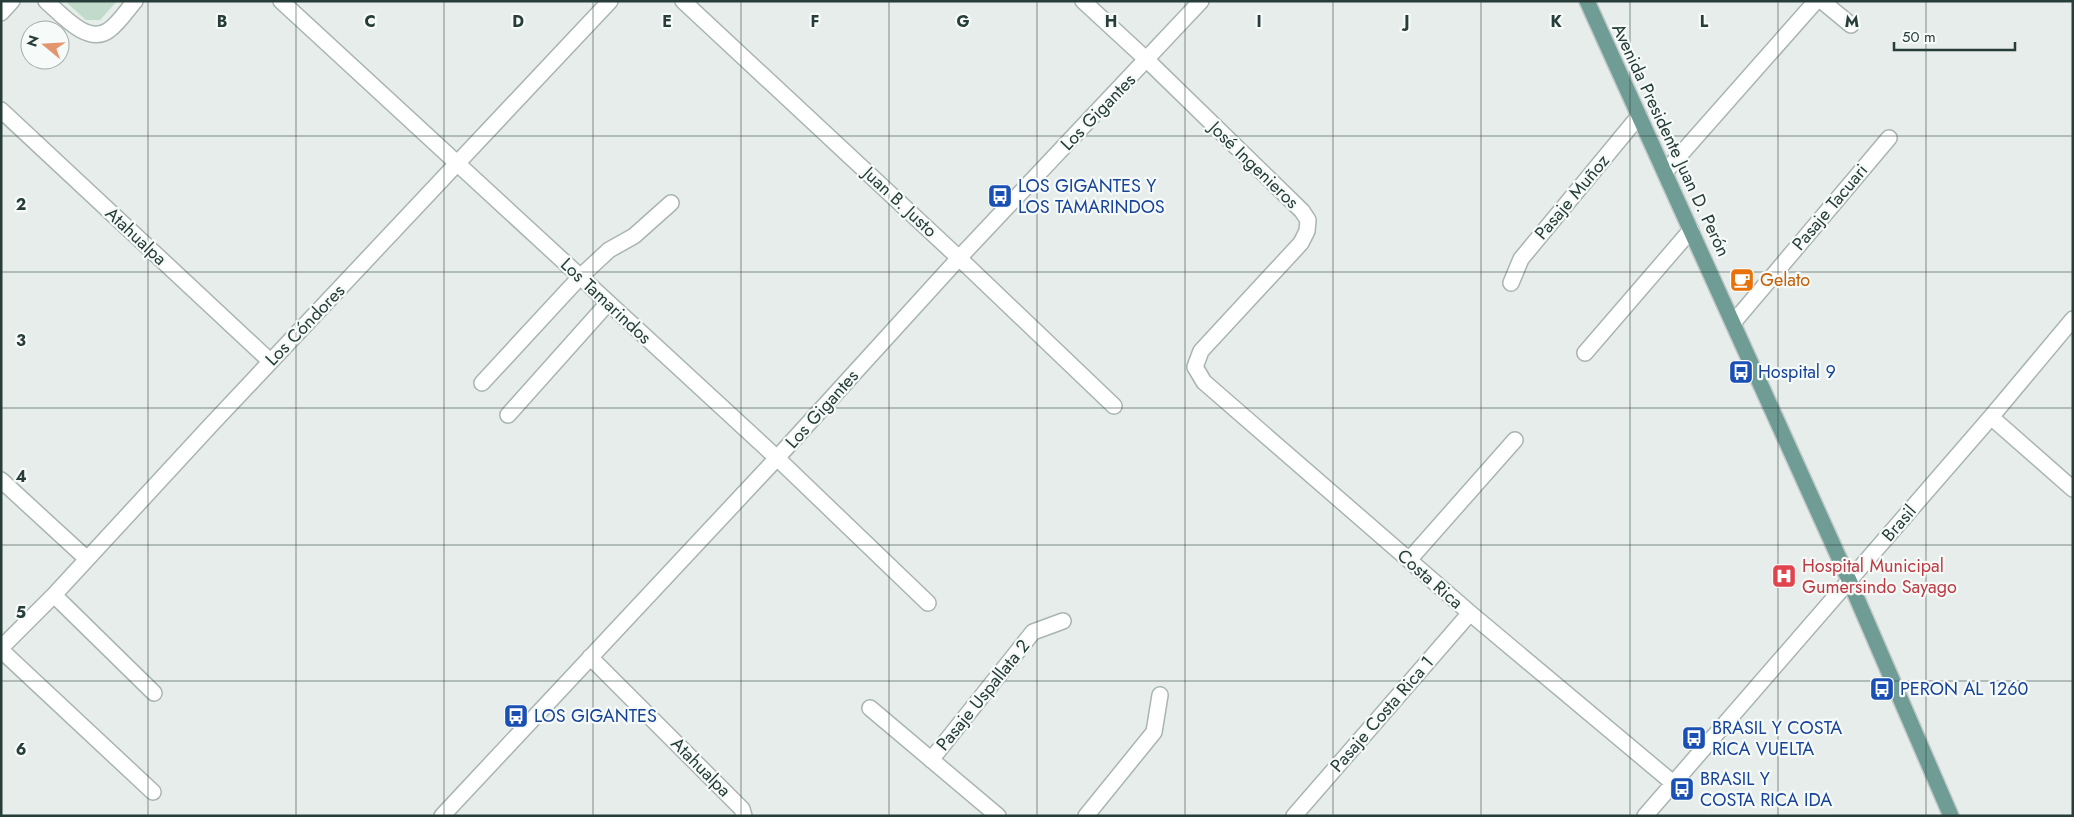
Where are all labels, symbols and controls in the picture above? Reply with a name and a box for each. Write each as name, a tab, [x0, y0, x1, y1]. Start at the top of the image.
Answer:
text: B	[217, 10, 227, 33]
text: C	[364, 10, 376, 33]
text: D	[512, 10, 524, 33]
text: E	[662, 10, 672, 33]
text: F	[811, 10, 819, 33]
text: G	[956, 10, 970, 33]
text: H	[1105, 10, 1117, 33]
text: I	[1256, 10, 1262, 33]
text: J	[1401, 10, 1410, 33]
text: K	[1550, 10, 1562, 33]
text: L	[1700, 10, 1709, 33]
text: M	[1845, 10, 1859, 33]
street label: Avenida Presidente Juan D. Perón	[1605, 19, 1737, 261]
north arrow	[20, 20, 70, 70]
scale bar	[1894, 20, 2015, 52]
text: 50 m	[1902, 26, 1936, 48]
text: N	[21, 33, 44, 49]
street label: Los Gigantes	[1054, 68, 1142, 156]
street label: José Ingenieros	[1202, 114, 1305, 215]
street label: Pasaje Muñoz	[1528, 148, 1616, 245]
street label: Pasaje Tacuari	[1786, 158, 1874, 256]
street label: Juan B. Justo	[856, 159, 943, 243]
place label: LOS GIGANTES Y LOS TAMARINDOS	[1018, 173, 1165, 220]
bus stop icon: LOS GIGANTES Y LOS TAMARINDOS	[987, 183, 1013, 209]
text: 2	[16, 193, 26, 216]
street label: Atahualpa	[100, 201, 172, 271]
street label: Los Tamarindos	[555, 252, 657, 350]
cafe icon: Gelato	[1729, 267, 1755, 293]
place label: Gelato	[1760, 267, 1810, 293]
street label: Los Cóndores	[259, 278, 351, 372]
text: 3	[16, 329, 26, 352]
bus stop icon: Hospital 9	[1728, 359, 1754, 385]
place label: Hospital 9	[1758, 359, 1836, 385]
street label: Los Gigantes	[779, 364, 865, 454]
text: 4	[15, 465, 27, 488]
street label: Brasil	[1876, 499, 1922, 547]
street label: Costa Rica	[1391, 543, 1469, 615]
place label: Hospital Municipal Gumersindo Sayago	[1802, 553, 1957, 600]
hospital icon: Hospital Municipal Gumersindo Sayago	[1771, 563, 1797, 589]
text: 5	[16, 601, 26, 624]
street label: Pasaje Uspallata 2	[930, 634, 1036, 756]
street label: Pasaje Costa Rica 1	[1324, 650, 1440, 778]
bus stop icon: PERON AL 1260	[1869, 676, 1895, 702]
place label: PERON AL 1260	[1900, 676, 2029, 702]
bus stop icon: LOS GIGANTES	[503, 703, 529, 729]
place label: LOS GIGANTES	[534, 703, 657, 729]
place label: BRASIL Y COSTA RICA VUELTA	[1712, 715, 1842, 762]
bus stop icon: BRASIL Y COSTA RICA VUELTA	[1681, 725, 1707, 751]
street label: Atahualpa	[665, 731, 737, 803]
text: 6	[16, 738, 26, 761]
place label: BRASIL Y COSTA RICA IDA	[1700, 766, 1832, 813]
bus stop icon: BRASIL Y COSTA RICA IDA	[1669, 776, 1695, 802]

